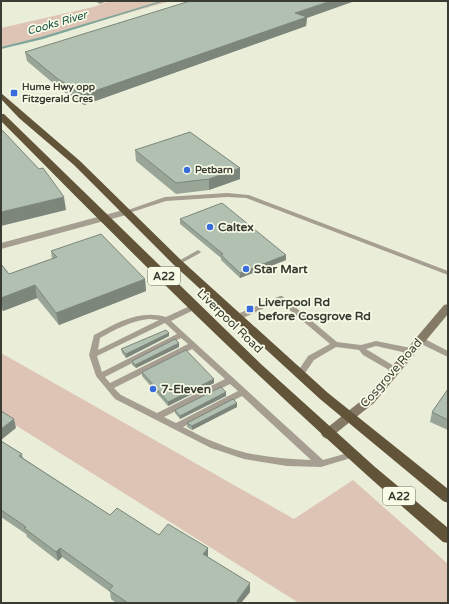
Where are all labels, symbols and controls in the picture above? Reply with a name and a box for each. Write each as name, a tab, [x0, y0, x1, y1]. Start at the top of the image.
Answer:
water label: Cooks River	[26, 8, 90, 38]
place label: Hume Hwy opp Fitzgerald Cres	[22, 81, 96, 105]
marker: Hume Hwy opp Fitzgerald Cres	[9, 88, 19, 98]
place label: Petbarn	[195, 164, 233, 176]
marker: Petbarn	[182, 165, 192, 175]
place label: Caltex	[218, 220, 254, 234]
marker: Caltex	[205, 222, 215, 232]
place label: Star Mart	[254, 262, 308, 276]
marker: Star Mart	[241, 264, 251, 274]
road number: A22	[148, 267, 180, 285]
street label: Liverpool Road	[194, 286, 266, 356]
place label: Liverpool Rd before Cosgrove Rd	[258, 295, 371, 324]
marker: Liverpool Rd before Cosgrove Rd	[245, 304, 255, 314]
street label: Cosgrove Road	[357, 336, 425, 410]
place label: 7-Eleven	[161, 382, 211, 396]
marker: 7-Eleven	[148, 384, 158, 394]
road number: A22	[383, 487, 415, 505]

